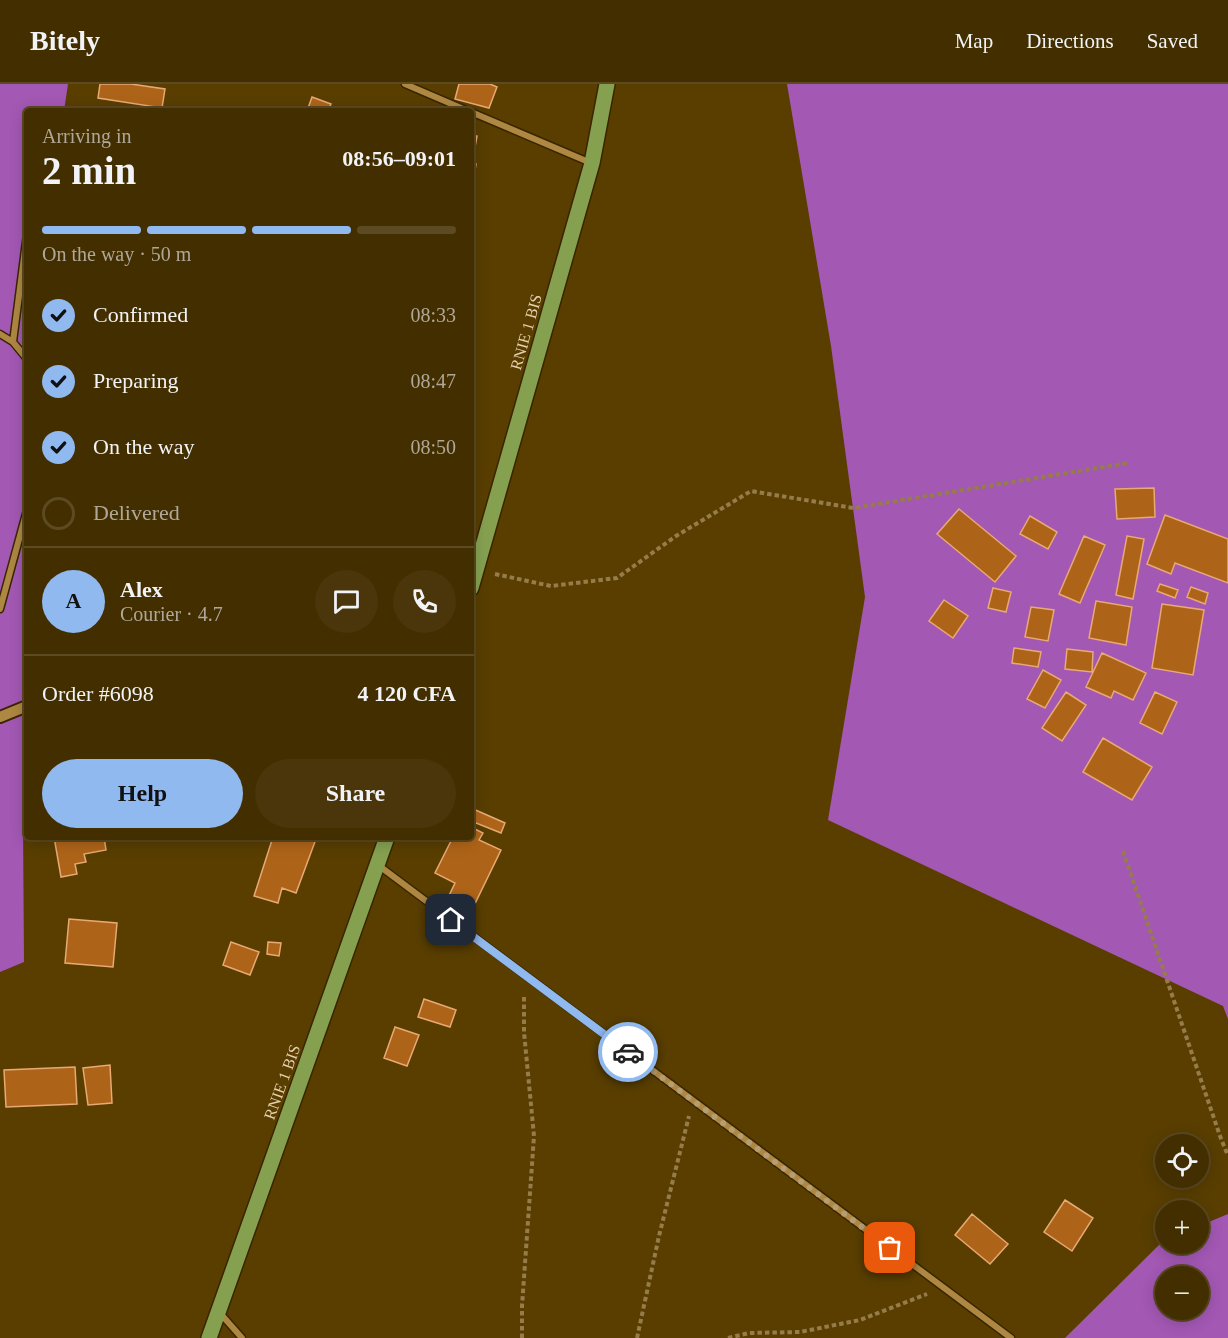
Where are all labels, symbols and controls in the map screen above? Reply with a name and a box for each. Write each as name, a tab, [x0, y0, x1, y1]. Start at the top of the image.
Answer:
text: Bitely	[30, 25, 100, 56]
text: Map	[955, 29, 993, 53]
text: Directions	[1026, 29, 1114, 53]
text: Saved	[1147, 29, 1198, 53]
text: Arriving in	[42, 125, 131, 147]
text: 08:56–09:01	[342, 146, 456, 171]
text: 2 min	[42, 149, 136, 192]
text: On the way · 50 m	[42, 243, 191, 265]
street label: RNIE 1 BIS	[507, 292, 545, 372]
icon: check	[42, 299, 75, 332]
text: Confirmed	[93, 302, 188, 327]
text: 08:33	[410, 304, 456, 326]
icon: check	[42, 365, 75, 398]
text: Preparing	[93, 368, 179, 393]
text: 08:47	[410, 370, 456, 392]
icon: check	[42, 431, 75, 464]
text: On the way	[93, 434, 194, 459]
text: 08:50	[410, 436, 456, 458]
text: Delivered	[93, 500, 180, 525]
button: chat	[315, 570, 378, 633]
button: phone	[393, 570, 456, 633]
text: Alex	[120, 577, 163, 602]
text: A	[66, 588, 81, 613]
text: Courier · 4.7	[120, 603, 223, 625]
text: Order #6098	[42, 681, 154, 706]
text: 4 120 CFA	[357, 681, 456, 706]
button: Help	[42, 759, 243, 828]
button: Share	[255, 759, 456, 828]
pin	[425, 894, 476, 945]
icon: home	[434, 903, 467, 936]
courier	[598, 1022, 658, 1082]
icon: car	[612, 1036, 645, 1069]
street label: RNIE 1 BIS	[261, 1042, 303, 1122]
map controls	[1155, 1134, 1209, 1320]
button: locate	[1155, 1134, 1209, 1188]
button: +	[1155, 1200, 1209, 1254]
pin	[864, 1222, 915, 1273]
icon: bag	[873, 1231, 906, 1264]
button: −	[1155, 1266, 1209, 1320]

